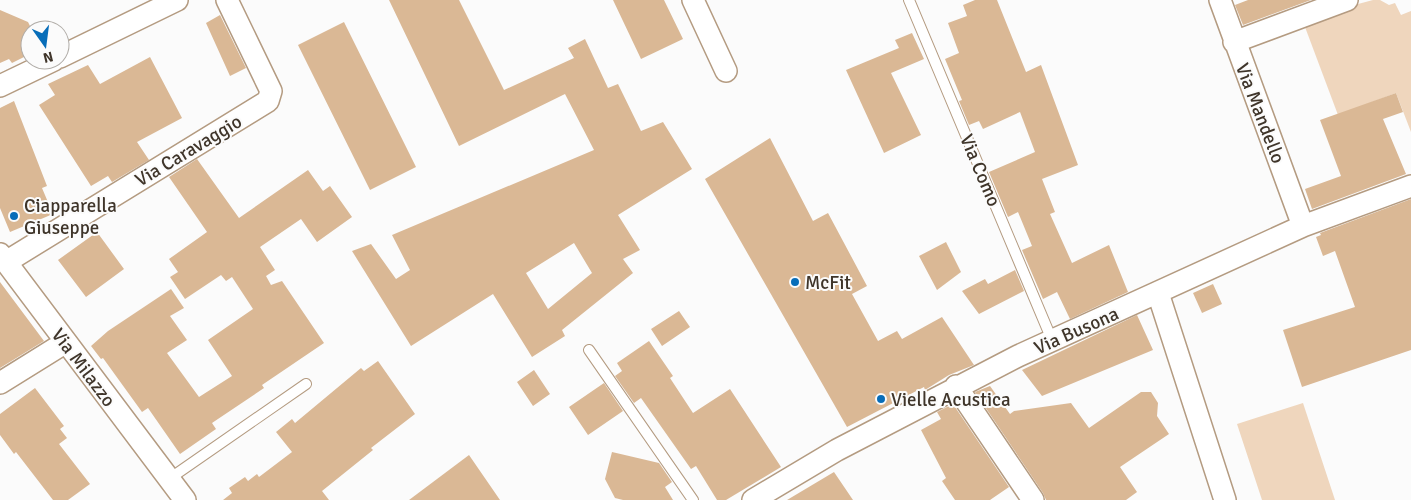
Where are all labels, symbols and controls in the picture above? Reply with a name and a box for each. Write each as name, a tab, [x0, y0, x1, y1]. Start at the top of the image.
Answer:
north arrow	[20, 20, 70, 70]
text: N	[41, 48, 55, 67]
street label: Via Mandello	[1230, 60, 1290, 167]
street label: Via Caravaggio	[131, 110, 246, 192]
street label: Via Como	[954, 131, 1006, 210]
place label: Ciapparella Giuseppe	[24, 194, 117, 240]
marker: Ciapparella Giuseppe	[8, 210, 20, 222]
place label: McFit	[805, 271, 851, 295]
marker: McFit	[789, 276, 801, 288]
street label: Via Busona	[1030, 302, 1122, 360]
street label: Via Milazzo	[46, 324, 121, 412]
place label: Vielle Acustica	[891, 388, 1011, 412]
marker: Vielle Acustica	[875, 393, 887, 405]

